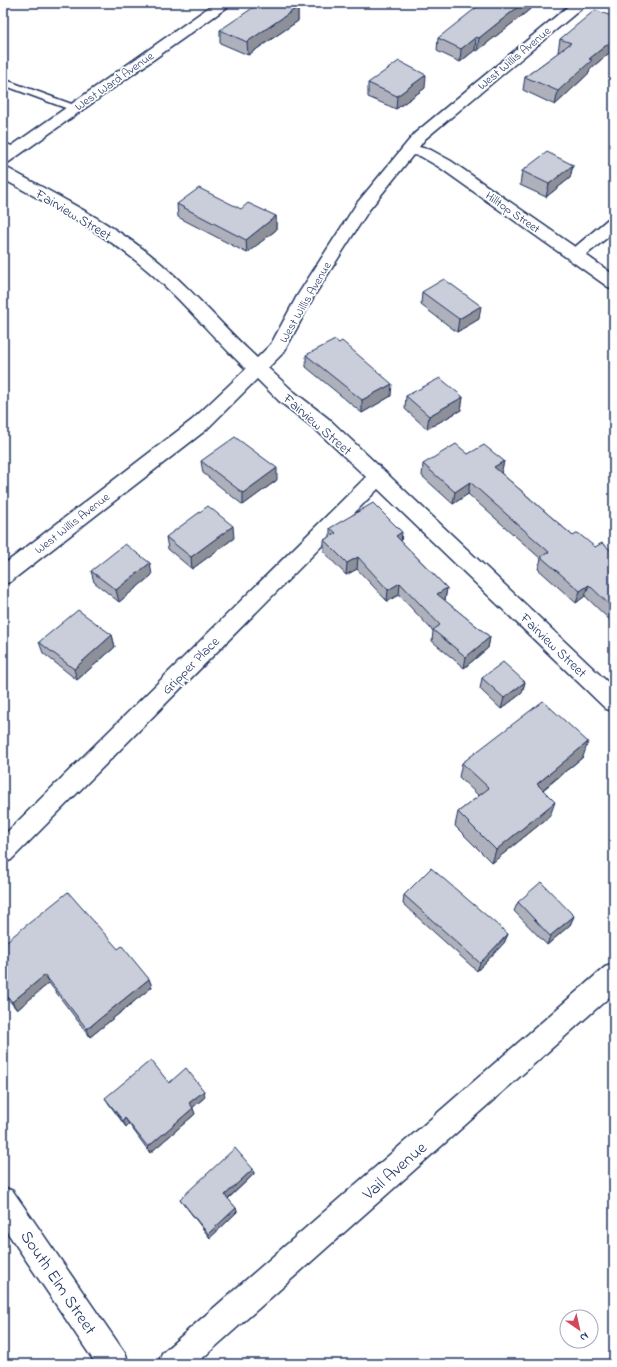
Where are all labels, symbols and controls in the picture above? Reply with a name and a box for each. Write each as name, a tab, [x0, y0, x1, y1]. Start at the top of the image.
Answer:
street label: West Willis Avenue	[474, 22, 556, 95]
street label: West Ward Avenue	[71, 47, 158, 116]
street label: Fairview Street	[30, 184, 116, 246]
street label: Hilltop Street	[481, 187, 543, 238]
street label: West Willis Avenue	[275, 258, 337, 346]
street label: Fairview Street	[277, 388, 356, 461]
street label: West Willis Avenue	[31, 488, 115, 559]
street label: Fairview Street	[514, 608, 591, 684]
street label: Gripper Place	[157, 632, 225, 700]
street label: Vail Avenue	[357, 1136, 433, 1207]
street label: South Elm Street	[14, 1226, 102, 1340]
north arrow	[559, 1309, 599, 1349]
text: N	[576, 1328, 592, 1345]

